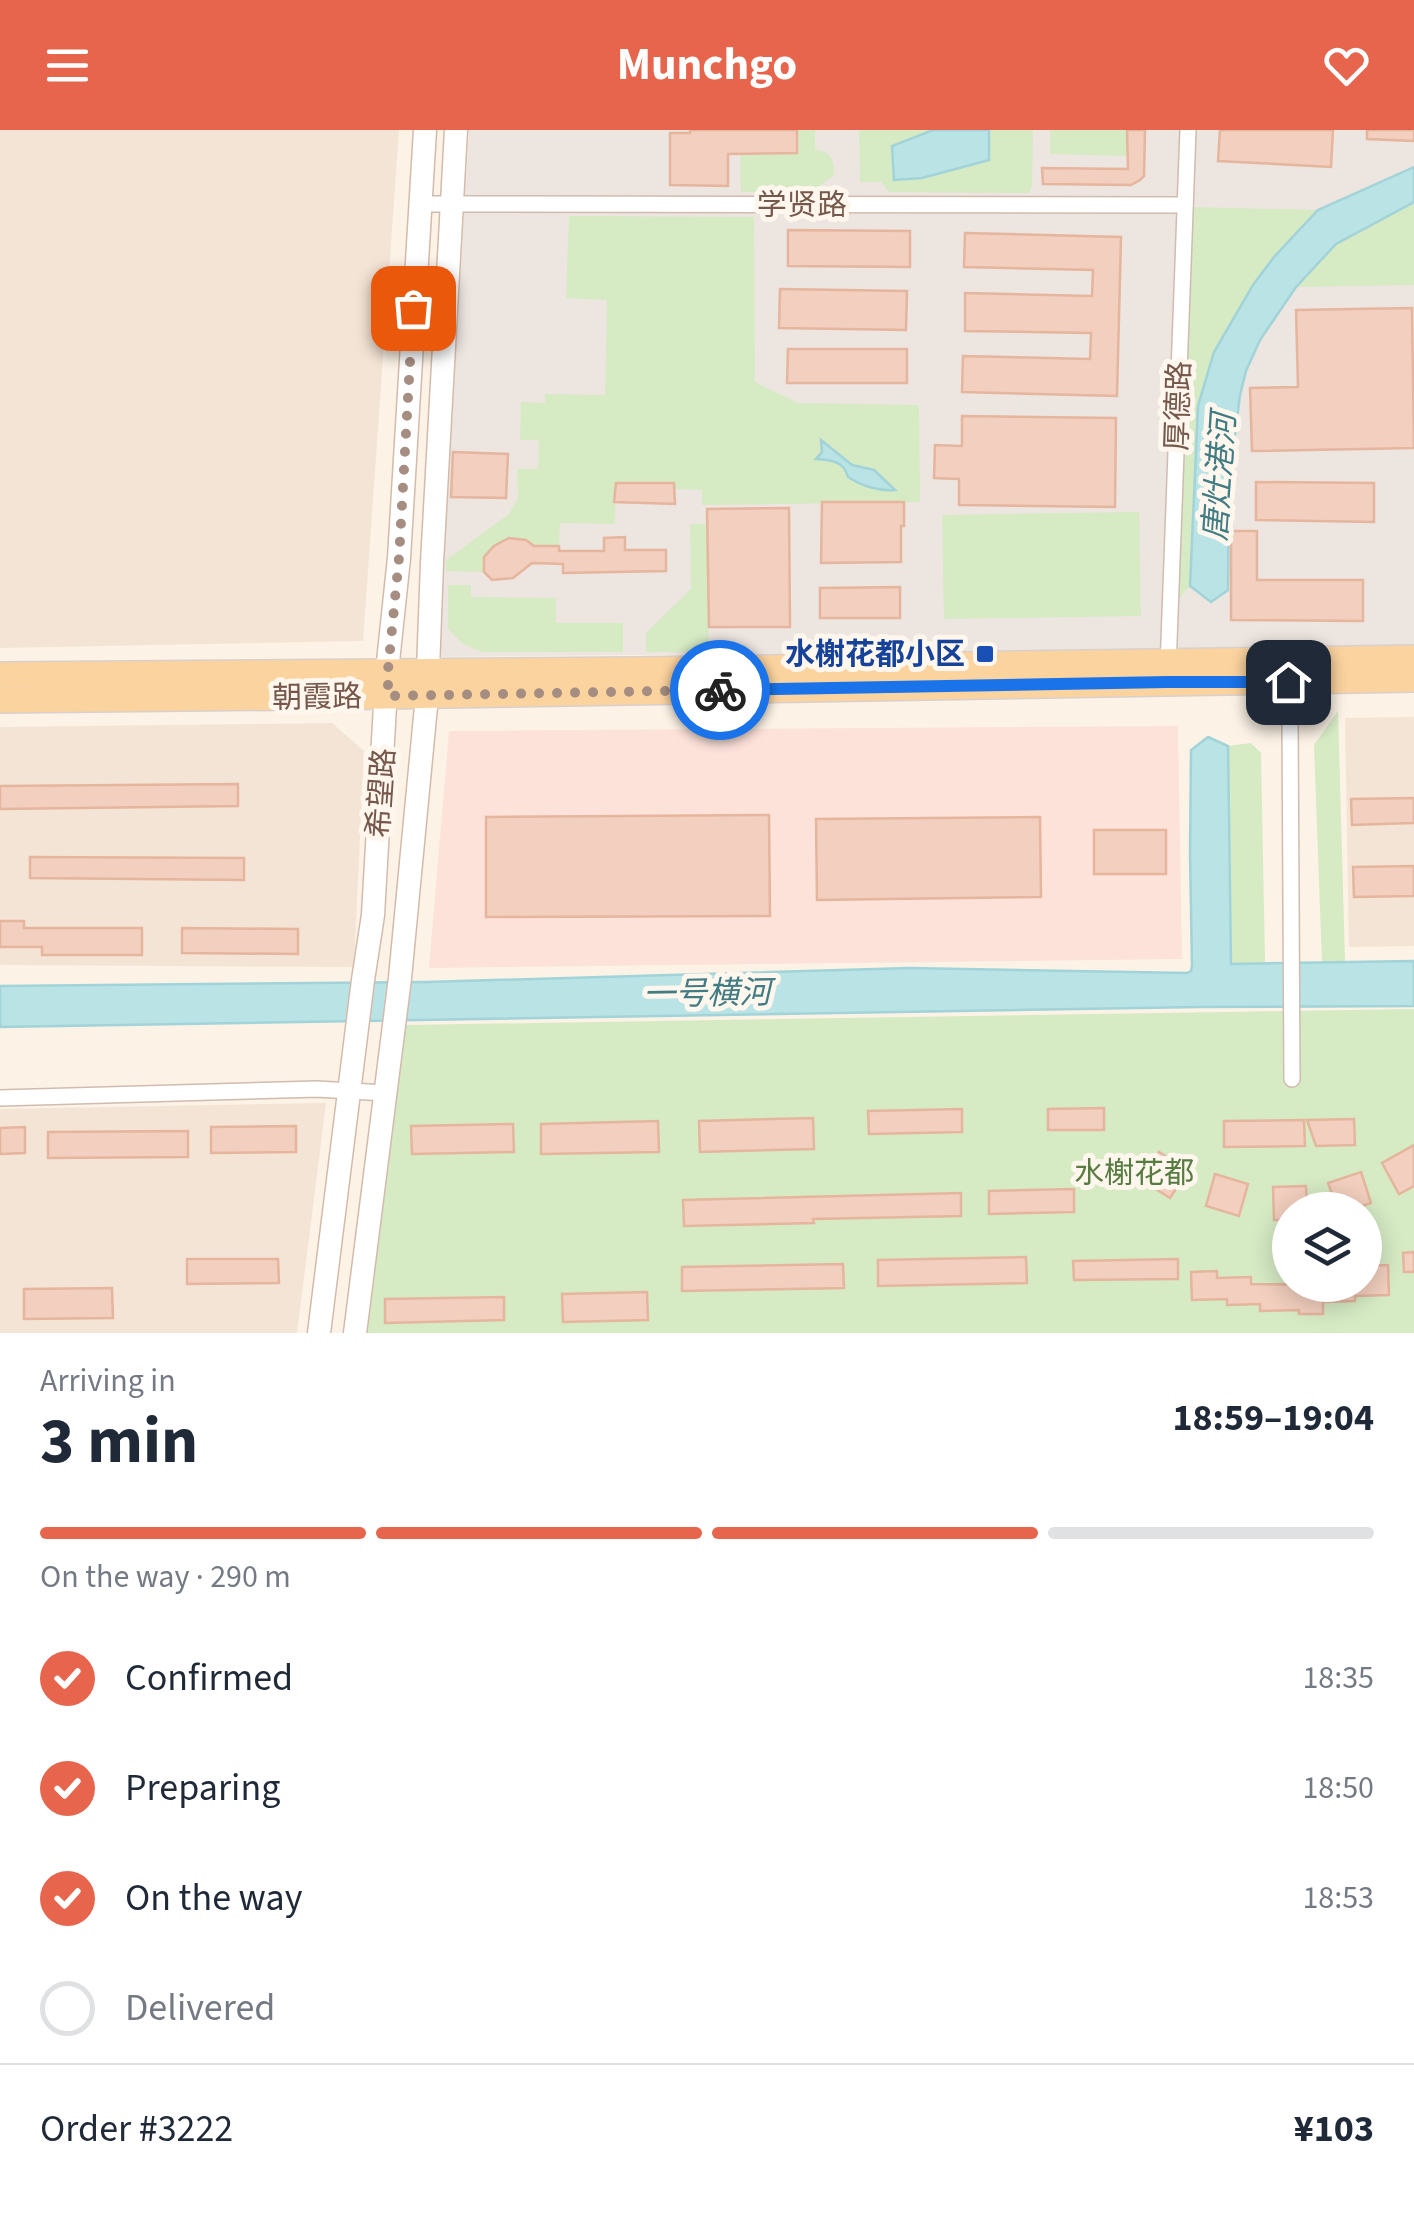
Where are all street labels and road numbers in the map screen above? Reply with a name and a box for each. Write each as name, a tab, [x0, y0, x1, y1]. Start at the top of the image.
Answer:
street label: 学贤路	[757, 184, 847, 227]
street label: 厚德路	[1155, 360, 1202, 452]
street label: 朝霞路	[272, 675, 362, 720]
street label: 希望路	[357, 747, 406, 839]

